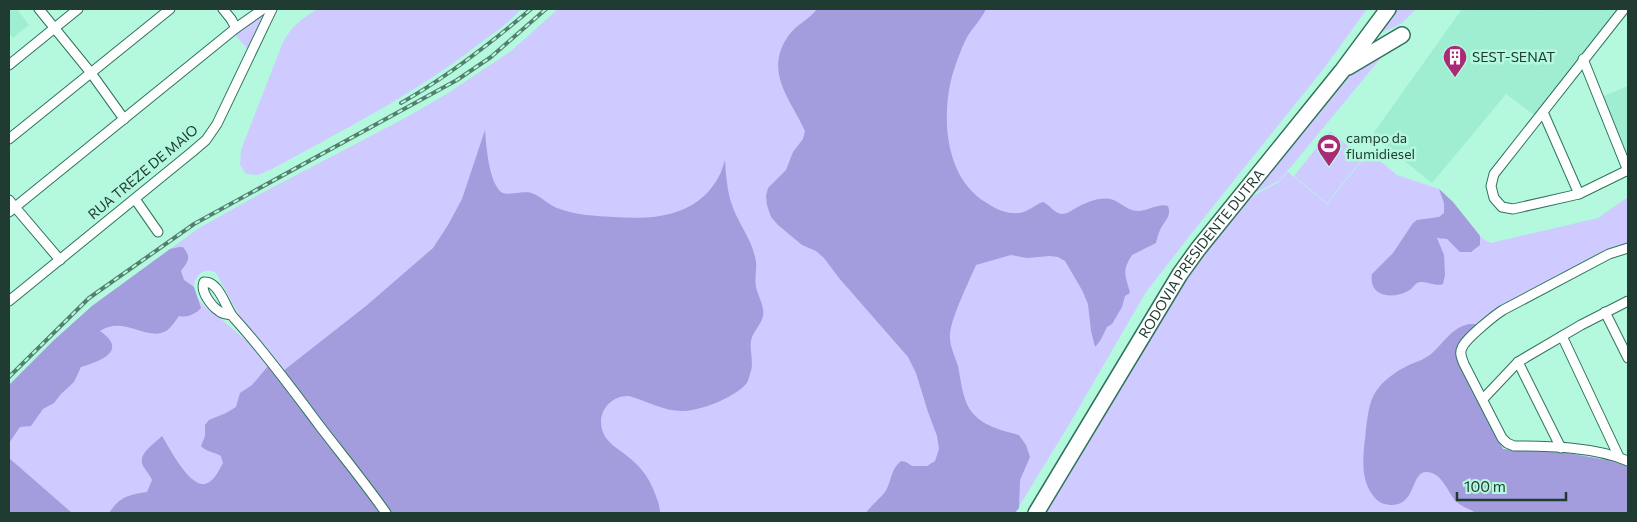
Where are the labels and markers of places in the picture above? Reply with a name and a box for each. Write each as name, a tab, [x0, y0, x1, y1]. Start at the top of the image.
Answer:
building icon: SEST-SENAT	[1442, 44, 1468, 78]
place label: SEST-SENAT	[1472, 48, 1555, 65]
place label: campo da flumidiesel	[1346, 129, 1415, 162]
sports icon: campo da flumidiesel	[1316, 133, 1342, 167]

